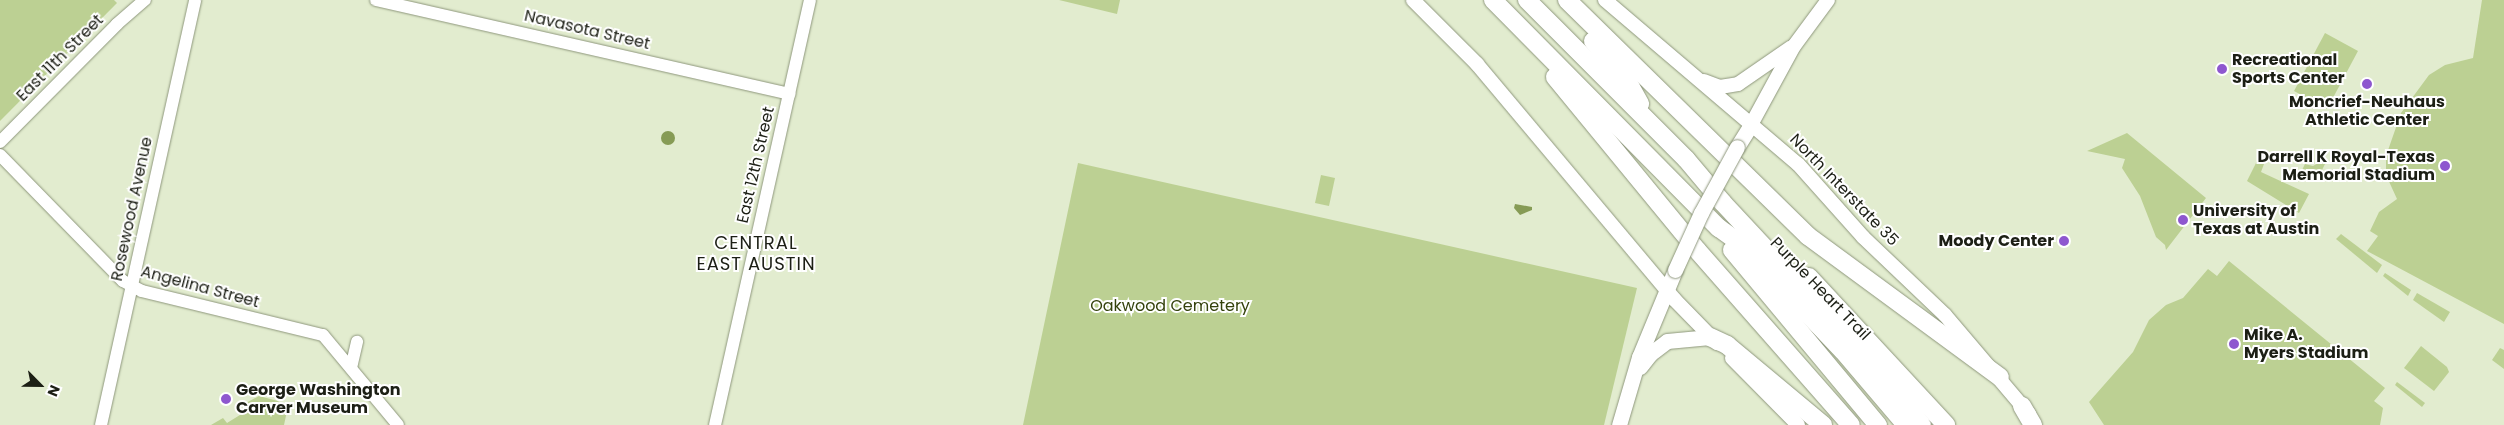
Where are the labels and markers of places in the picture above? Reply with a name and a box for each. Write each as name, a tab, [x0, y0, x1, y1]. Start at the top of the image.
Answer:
place label: Recreational Sports Center	[2232, 50, 2345, 88]
marker: Recreational Sports Center	[2216, 63, 2228, 75]
marker: Moncrief-Neuhaus Athletic Center	[2361, 78, 2373, 90]
place label: Moncrief-Neuhaus Athletic Center	[2289, 92, 2445, 130]
place label: Darrell K Royal-Texas Memorial Stadium	[2257, 147, 2435, 185]
marker: Darrell K Royal-Texas Memorial Stadium	[2439, 160, 2451, 172]
place label: University of Texas at Austin	[2193, 201, 2319, 239]
marker: University of Texas at Austin	[2177, 214, 2189, 226]
place label: Moody Center	[1939, 231, 2054, 251]
marker: Moody Center	[2058, 235, 2070, 247]
place label: Mike A. Myers Stadium	[2244, 325, 2368, 363]
marker: Mike A. Myers Stadium	[2228, 338, 2240, 350]
place label: George Washington Carver Museum	[236, 380, 400, 418]
marker: George Washington Carver Museum	[220, 393, 232, 405]

